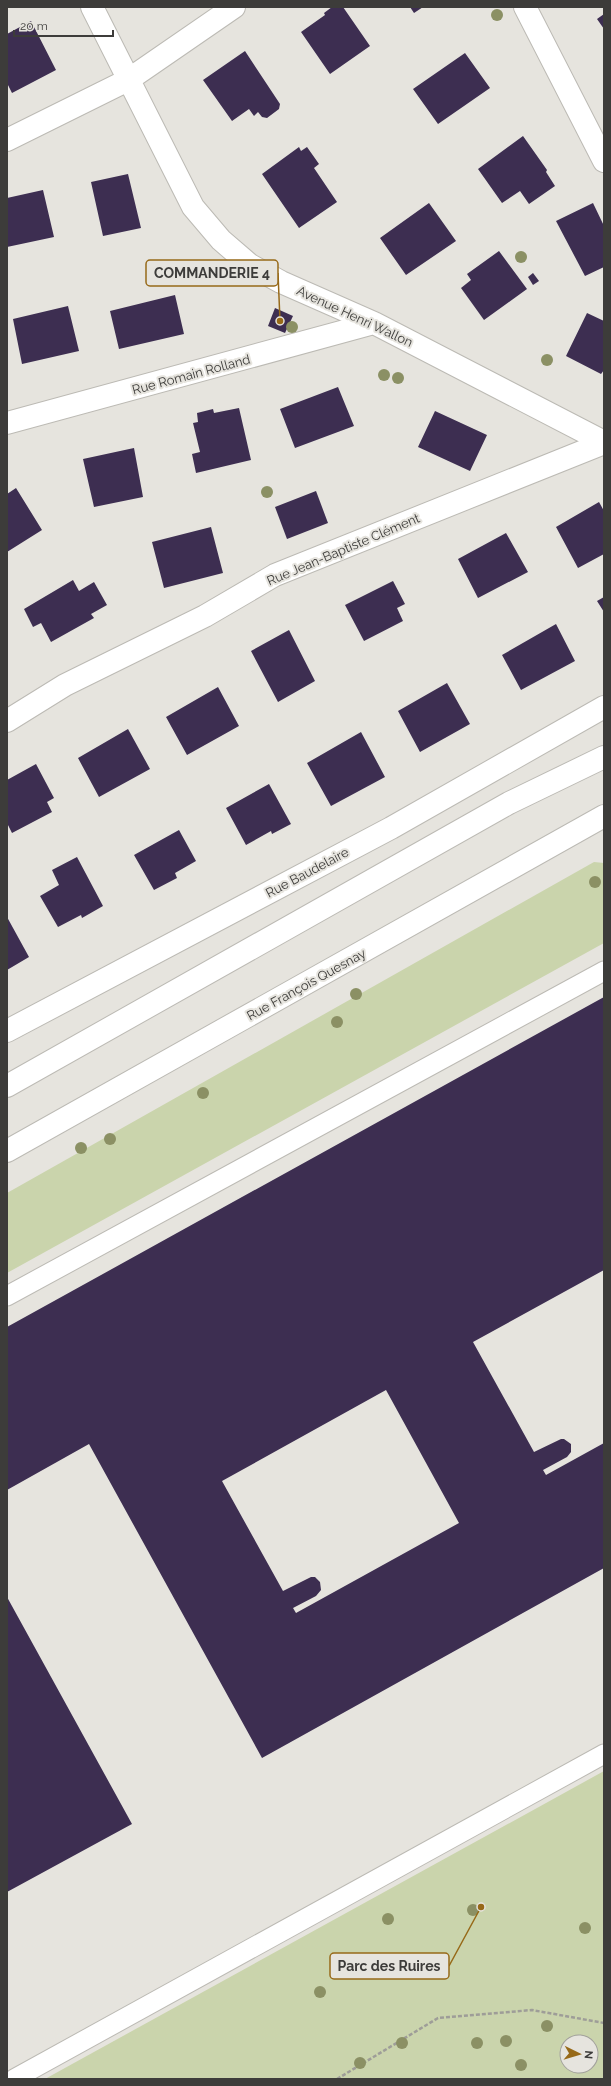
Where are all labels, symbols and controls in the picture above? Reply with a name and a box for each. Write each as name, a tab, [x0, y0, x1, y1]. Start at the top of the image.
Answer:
scale bar	[14, 12, 113, 38]
text: 20 m	[20, 19, 48, 33]
callout: COMMANDERIE 4	[146, 260, 278, 286]
text: COMMANDERIE 4	[154, 265, 270, 281]
street label: Avenue Henri Wallon	[294, 283, 415, 350]
street label: Rue Romain Rolland	[130, 351, 252, 397]
street label: Rue Jean-Baptiste Clément	[265, 510, 422, 588]
street label: Rue Baudelaire	[263, 844, 352, 901]
street label: Rue François Quesnay	[244, 946, 368, 1023]
callout: Parc des Ruires	[330, 1953, 449, 1979]
text: Parc des Ruires	[338, 1958, 441, 1974]
north arrow	[559, 2034, 599, 2074]
text: N	[582, 2050, 595, 2060]

